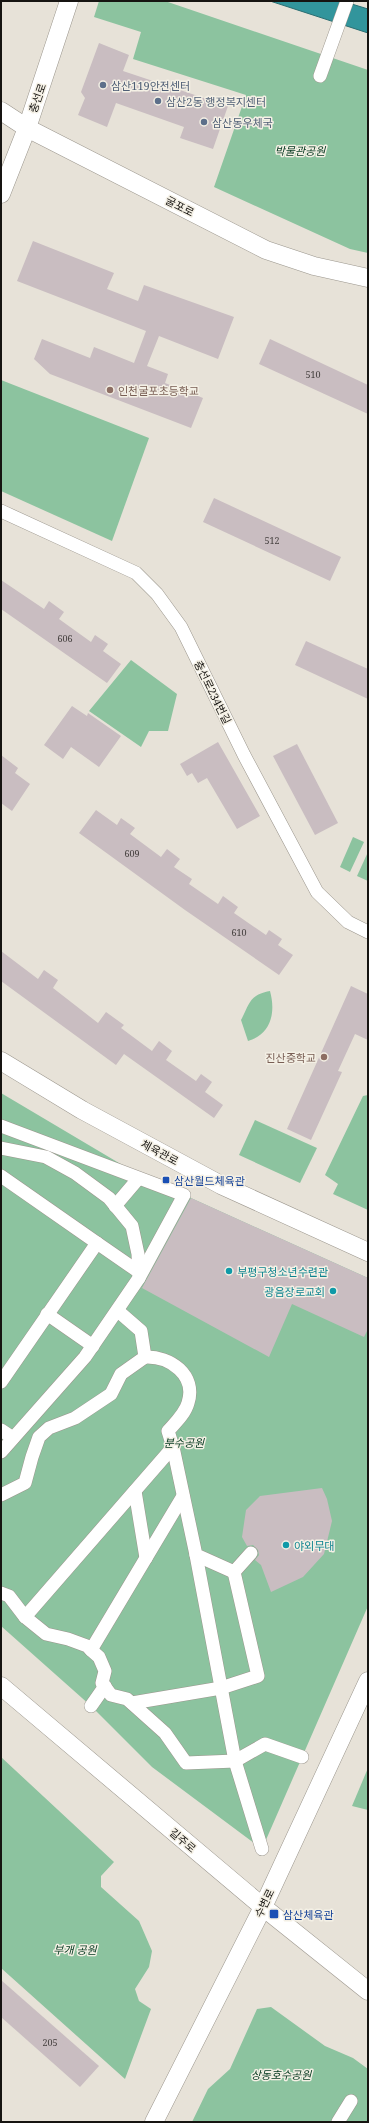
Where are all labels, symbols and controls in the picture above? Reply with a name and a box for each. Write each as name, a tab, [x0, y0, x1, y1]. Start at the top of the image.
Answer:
place label: 삼산119안전센터	[111, 78, 190, 93]
marker: 삼산119안전센터	[98, 80, 108, 90]
street label: 충선로	[25, 81, 49, 115]
place label: 삼산2동 행정복지센터	[166, 94, 266, 109]
marker: 삼산2동 행정복지센터	[153, 96, 163, 106]
place label: 삼산동우체국	[212, 115, 273, 130]
marker: 삼산동우체국	[199, 117, 209, 127]
park label: 박물관공원	[275, 143, 326, 158]
street label: 굴포로	[163, 192, 197, 220]
house number: 510	[305, 368, 321, 381]
place label: 인천굴포초등학교	[118, 383, 199, 398]
marker: 인천굴포초등학교	[105, 385, 115, 395]
house number: 512	[264, 534, 280, 547]
house number: 606	[57, 632, 73, 645]
street label: 충선로234번길	[191, 658, 235, 726]
house number: 609	[124, 847, 140, 860]
house number: 610	[231, 926, 247, 939]
place label: 진산중학교	[265, 1050, 316, 1065]
marker: 진산중학교	[319, 1052, 329, 1062]
street label: 체육관로	[139, 1136, 181, 1168]
place label: 삼산월드체육관	[174, 1173, 245, 1188]
marker: 삼산월드체육관	[161, 1175, 171, 1185]
place label: 부평구청소년수련관	[237, 1264, 328, 1279]
marker: 부평구청소년수련관	[224, 1266, 234, 1276]
place label: 광음장로교회	[264, 1284, 325, 1299]
marker: 광음장로교회	[328, 1286, 338, 1296]
park label: 분수공원	[164, 1435, 205, 1450]
place label: 야외무대	[294, 1538, 334, 1553]
marker: 야외무대	[281, 1540, 291, 1550]
street label: 길주로	[167, 1824, 199, 1856]
street label: 수변로	[251, 1886, 277, 1920]
place label: 삼산체육관	[283, 1907, 334, 1922]
marker: 삼산체육관	[268, 1908, 280, 1920]
park label: 부개 공원	[53, 1942, 98, 1957]
house number: 205	[42, 2036, 58, 2049]
park label: 상동호수공원	[251, 2067, 312, 2082]

